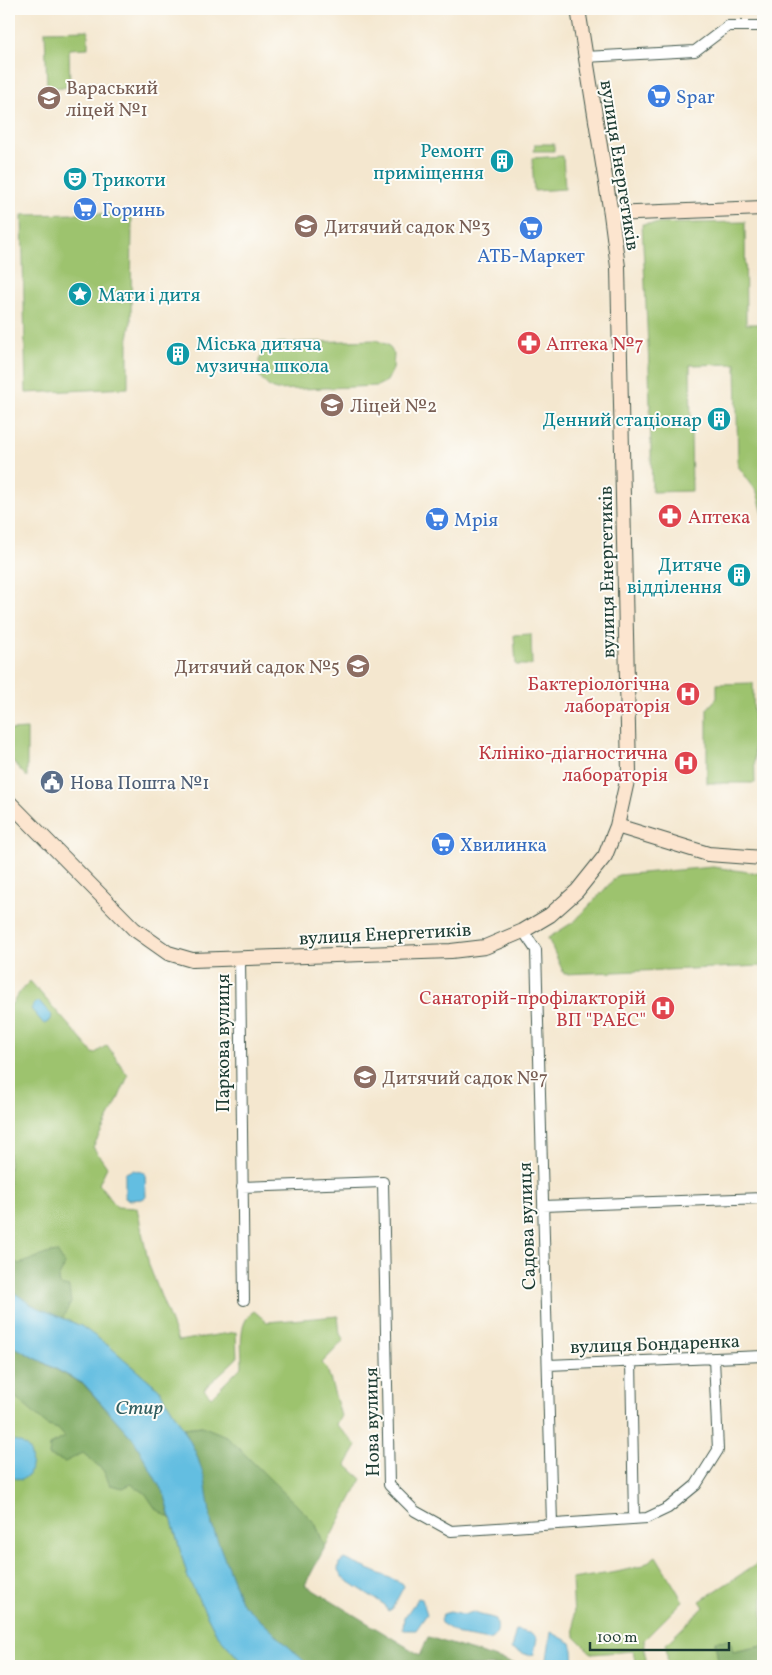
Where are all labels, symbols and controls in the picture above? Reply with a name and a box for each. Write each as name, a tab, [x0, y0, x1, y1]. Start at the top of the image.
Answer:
place label: Вараський ліцей №1	[66, 76, 158, 124]
street label: вулиця Енергетиків	[593, 78, 645, 253]
supermarket icon: Spar	[646, 83, 672, 109]
school or university icon: Вараський ліцей №1	[36, 85, 62, 111]
place label: Spar	[676, 85, 715, 111]
place label: Ремонт приміщення	[373, 139, 484, 187]
building icon: Ремонт приміщення	[489, 148, 515, 174]
theatre icon: Трикоти	[62, 166, 88, 192]
place label: Трикоти	[92, 168, 166, 194]
supermarket icon: Горинь	[72, 196, 98, 222]
place label: Горинь	[102, 198, 165, 224]
school or university icon: Дитячий садок №3	[293, 213, 319, 239]
place label: Дитячий садок №3	[324, 215, 490, 241]
supermarket icon: АТБ-Маркет	[518, 215, 544, 241]
place label: АТБ-Маркет	[477, 244, 585, 270]
place icon: Мати і дитя	[67, 281, 93, 307]
place label: Мати і дитя	[98, 283, 200, 309]
pharmacy icon: Аптека №7	[516, 330, 542, 356]
place label: Міська дитяча музична школа	[196, 332, 329, 380]
place label: Аптека №7	[546, 332, 644, 358]
building icon: Міська дитяча музична школа	[165, 341, 191, 367]
school or university icon: Ліцей №2	[319, 392, 345, 418]
place label: Ліцей №2	[350, 394, 437, 420]
building icon: Денний стаціонар	[706, 406, 732, 432]
place label: Денний стаціонар	[543, 408, 702, 434]
street label: вулиця Енергетиків	[593, 486, 623, 658]
pharmacy icon: Аптека	[657, 503, 683, 529]
place label: Аптека	[688, 505, 750, 531]
supermarket icon: Мрія	[424, 506, 450, 532]
place label: Мрія	[454, 508, 498, 534]
place label: Дитяче відділення	[627, 553, 722, 601]
building icon: Дитяче відділення	[726, 562, 752, 588]
school or university icon: Дитячий садок №5	[345, 653, 371, 679]
place label: Дитячий садок №5	[174, 655, 340, 681]
place label: Бактеріологічна лабораторія	[528, 672, 670, 720]
hospital icon: Бактеріологічна лабораторія	[675, 681, 701, 707]
place label: Клініко-діагностична лабораторія	[479, 741, 668, 789]
hospital icon: Клініко-діагностична лабораторія	[673, 750, 699, 776]
public building icon: Нова Пошта №1	[39, 769, 65, 795]
place label: Нова Пошта №1	[70, 771, 210, 797]
supermarket icon: Хвилинка	[430, 831, 456, 857]
place label: Хвилинка	[460, 833, 547, 859]
street label: вулиця Енергетиків	[298, 918, 472, 952]
street label: Паркова вулиця	[211, 973, 237, 1112]
place label: Санаторій-профілакторій ВП "РАЕС"	[419, 986, 646, 1034]
hospital icon: Санаторій-профілакторій ВП "РАЕС"	[650, 995, 676, 1021]
school or university icon: Дитячий садок №7	[352, 1064, 378, 1090]
place label: Дитячий садок №7	[382, 1066, 548, 1092]
street label: Садова вулиця	[513, 1162, 543, 1290]
street label: вулиця Бондаренка	[570, 1329, 741, 1361]
street label: Нова вулиця	[359, 1367, 387, 1477]
water label: Стир	[115, 1395, 163, 1423]
scale bar	[590, 1620, 728, 1652]
text: 100 m	[597, 1628, 637, 1649]

